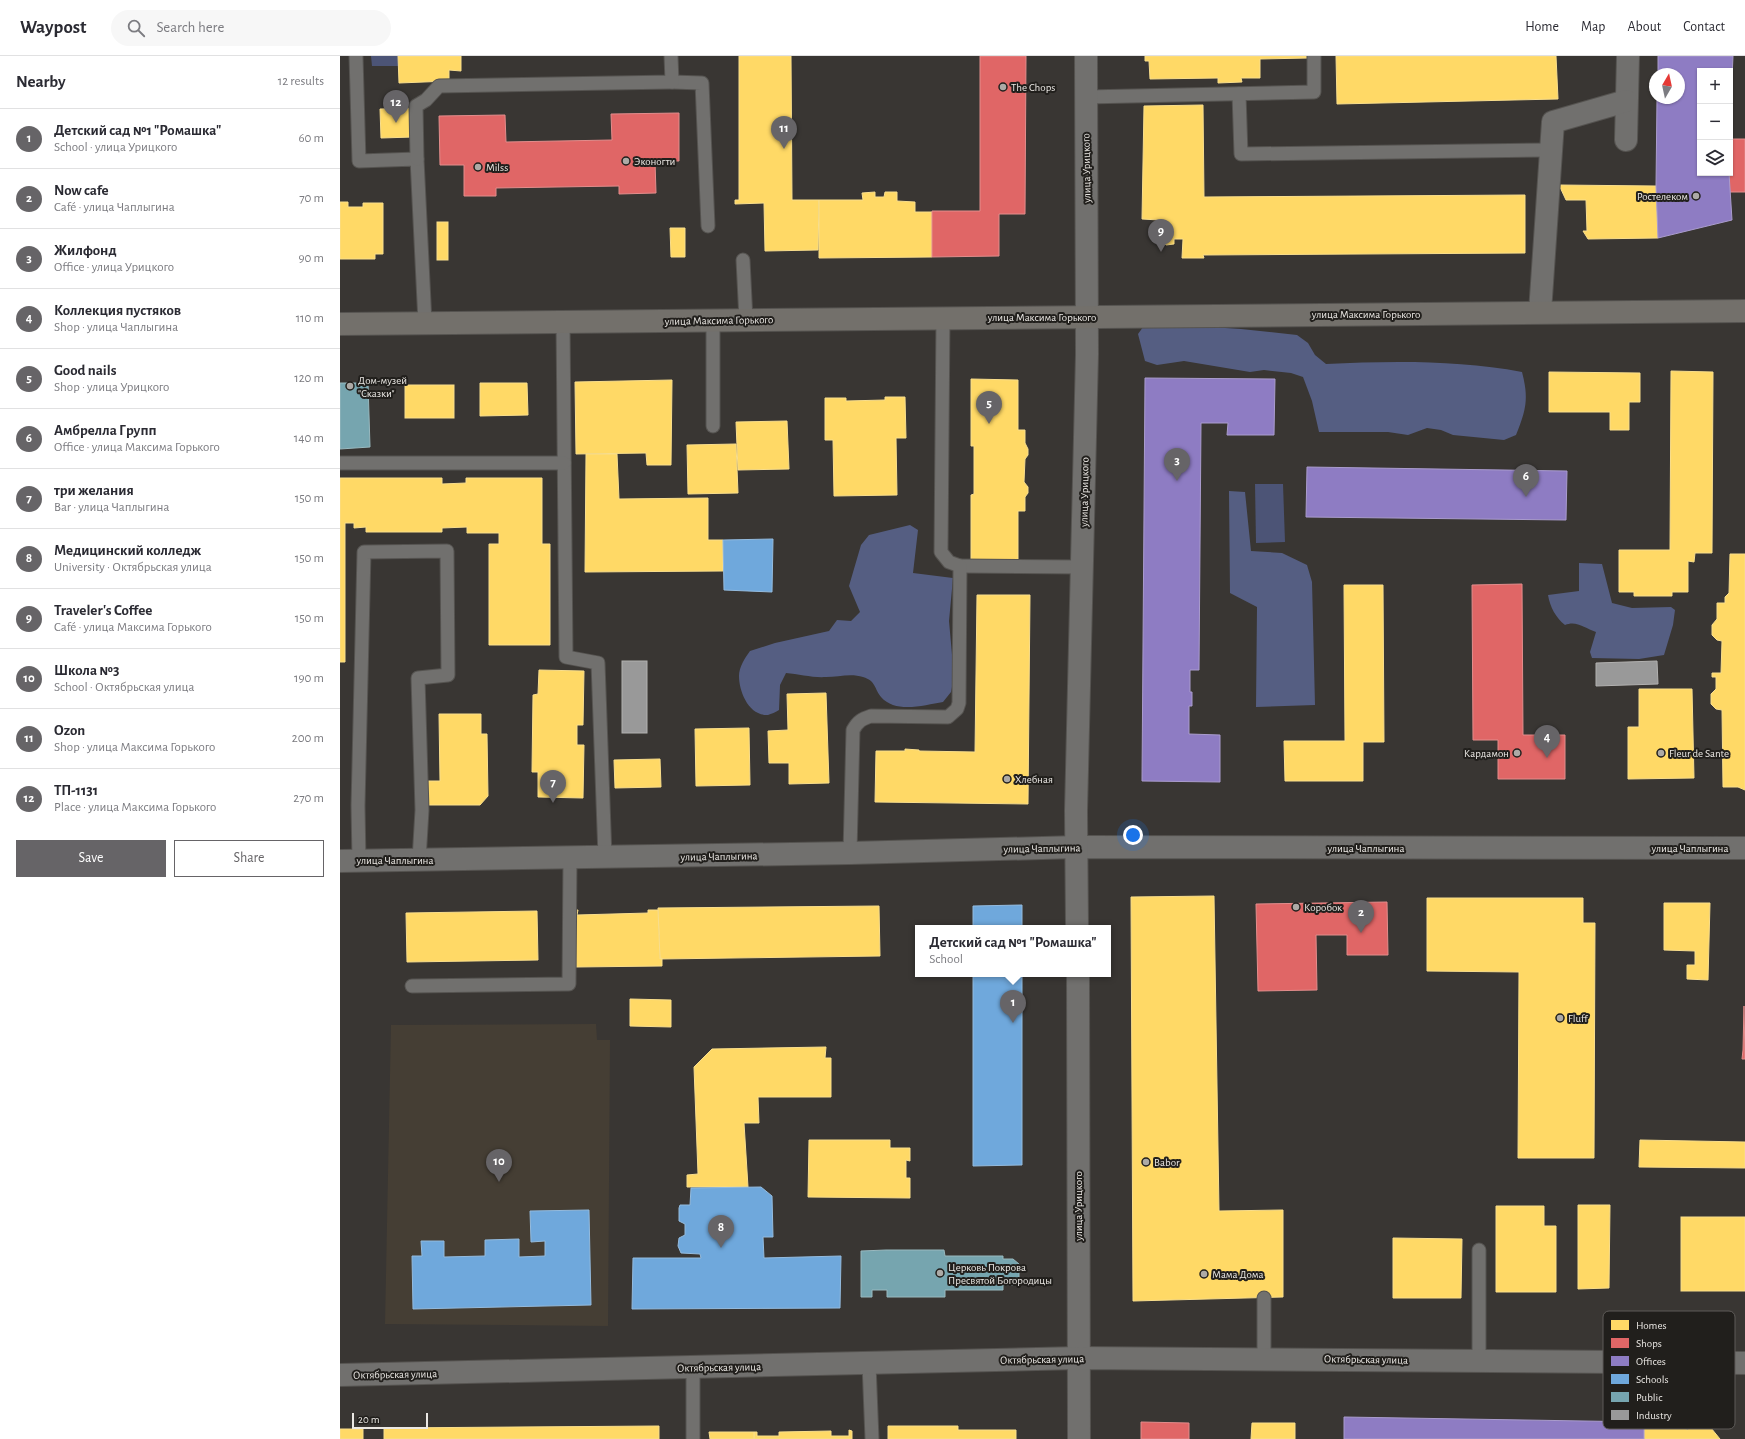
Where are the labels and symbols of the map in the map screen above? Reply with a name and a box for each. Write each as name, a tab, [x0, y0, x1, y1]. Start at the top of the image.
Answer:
north arrow	[1649, 68, 1685, 104]
marker: The Chops	[998, 82, 1008, 92]
place label: The Chops	[1011, 82, 1055, 93]
pin: 12	[383, 90, 409, 123]
pin: 11	[771, 116, 797, 149]
street label: улица Урицкого	[1080, 133, 1093, 204]
marker: Эконогти	[621, 156, 631, 166]
place label: Эконогти	[634, 156, 675, 167]
marker: Milss	[473, 162, 483, 172]
place label: Milss	[486, 162, 508, 173]
place label: Ростелеком	[1637, 191, 1688, 202]
marker: Ростелеком	[1691, 191, 1701, 201]
pin: 9	[1148, 219, 1174, 252]
street label: улица Максима Горького	[1311, 309, 1420, 320]
street label: улица Максима Горького	[987, 312, 1096, 323]
street label: улица Максима Горького	[664, 314, 773, 327]
place label: Дом-музей "Сказки"	[358, 375, 407, 399]
marker: Дом-музей "Сказки"	[345, 381, 355, 391]
pin: 5	[976, 391, 1002, 424]
pin: 3	[1164, 448, 1190, 481]
street label: улица Урицкого	[1078, 457, 1091, 528]
pin: 6	[1513, 464, 1539, 497]
pin: 4	[1534, 725, 1560, 758]
place label: Кардамон	[1464, 748, 1509, 759]
marker: Кардамон	[1512, 748, 1522, 758]
marker: Fleur de Sante	[1656, 748, 1666, 758]
place label: Fleur de Sante	[1669, 748, 1729, 759]
pin: 7	[540, 770, 566, 803]
marker: Хлебная	[1002, 774, 1012, 784]
place label: Хлебная	[1015, 774, 1053, 785]
your location	[1123, 825, 1143, 845]
street label: улица Чаплыгина	[1002, 842, 1081, 855]
street label: улица Чаплыгина	[1326, 843, 1405, 854]
street label: улица Чаплыгина	[1650, 843, 1729, 854]
street label: улица Чаплыгина	[679, 850, 758, 863]
street label: улица Чаплыгина	[355, 855, 434, 866]
pin: 2	[1348, 900, 1374, 933]
marker: Коробок	[1291, 902, 1301, 912]
place label: Коробок	[1304, 902, 1342, 913]
pin: 1	[1000, 990, 1026, 1023]
marker: Fluff	[1555, 1013, 1565, 1023]
place label: Fluff	[1568, 1013, 1588, 1024]
pin: 10	[486, 1149, 512, 1182]
marker: Babor	[1141, 1157, 1151, 1167]
place label: Babor	[1154, 1157, 1180, 1168]
street label: улица Урицкого	[1073, 1171, 1084, 1242]
pin: 8	[708, 1215, 734, 1248]
place label: Церковь Покрова Пресвятой Богородицы	[948, 1262, 1052, 1286]
marker: Церковь Покрова Пресвятой Богородицы	[935, 1268, 945, 1278]
marker: Мама Дома	[1199, 1269, 1209, 1279]
place label: Мама Дома	[1212, 1269, 1264, 1280]
legend	[1603, 1311, 1735, 1429]
text: Homes	[1636, 1320, 1667, 1331]
text: Shops	[1636, 1338, 1662, 1349]
street label: Октябрьская улица	[1000, 1353, 1084, 1366]
street label: Октябрьская улица	[1324, 1353, 1408, 1366]
text: Offices	[1636, 1356, 1666, 1367]
street label: Октябрьская улица	[677, 1361, 761, 1374]
street label: Октябрьская улица	[353, 1368, 437, 1381]
text: Schools	[1636, 1374, 1669, 1385]
text: Public	[1636, 1392, 1663, 1403]
text: Industry	[1636, 1410, 1672, 1421]
scale bar	[352, 1411, 428, 1430]

